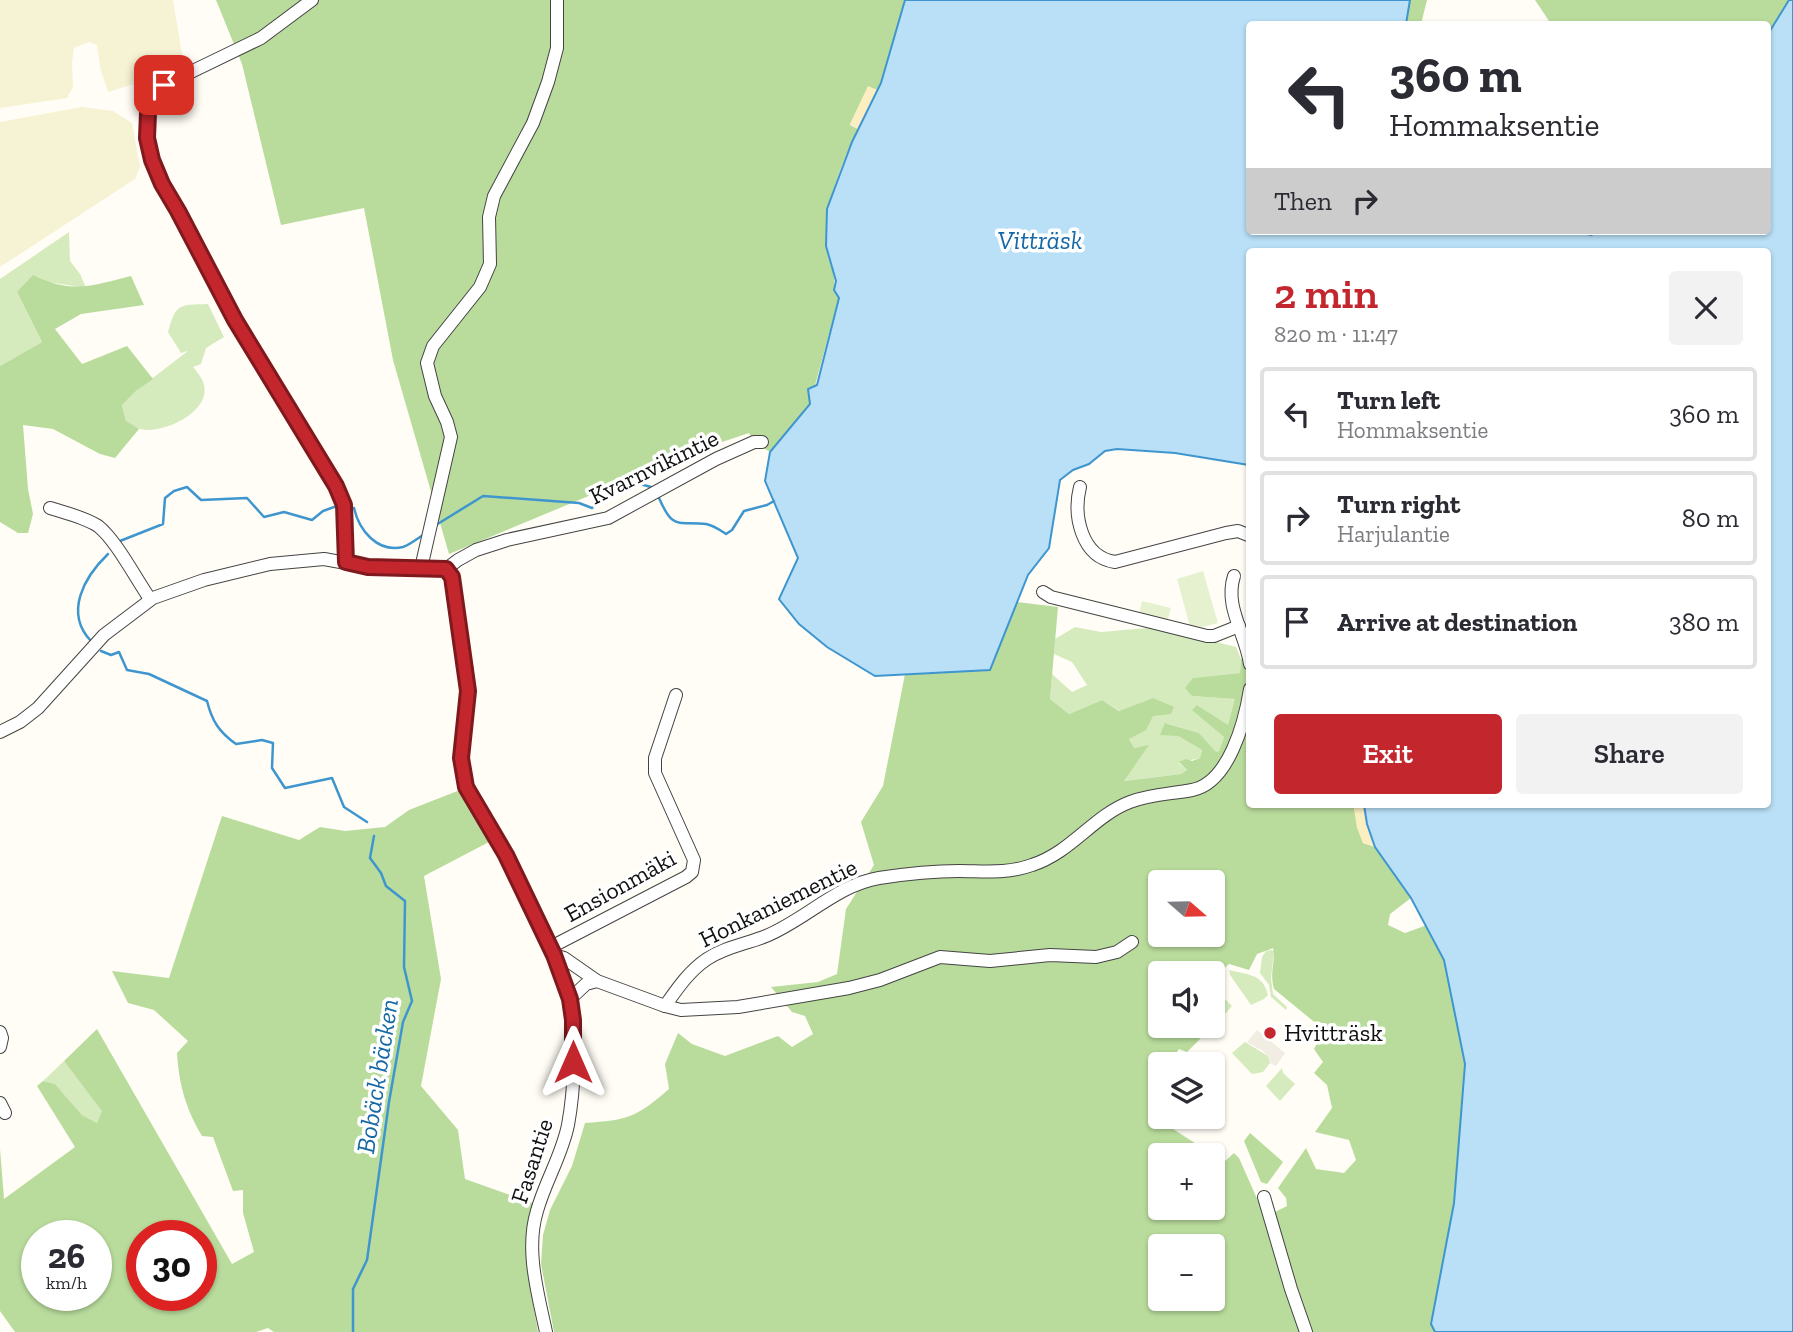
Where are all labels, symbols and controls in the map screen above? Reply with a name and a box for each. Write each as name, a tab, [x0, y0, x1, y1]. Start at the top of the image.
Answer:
text: 360 m	[1389, 46, 1522, 105]
icon: left	[1274, 49, 1365, 140]
pin	[134, 55, 194, 115]
icon: arrive	[145, 66, 183, 104]
text: Hommaksentie	[1389, 106, 1599, 144]
icon: right	[1346, 182, 1384, 220]
text: Then	[1274, 185, 1332, 217]
water label: Vitträsk	[998, 224, 1082, 256]
text: 2 min	[1274, 268, 1378, 319]
button: close	[1669, 271, 1743, 345]
text: 820 m · 11:47	[1274, 320, 1398, 348]
text: Turn left	[1337, 384, 1440, 416]
icon: left	[1278, 395, 1316, 433]
text: 360 m	[1669, 398, 1739, 430]
text: Hommaksentie	[1337, 416, 1488, 444]
street label: Kvarnvikintie	[584, 423, 723, 510]
text: Turn right	[1337, 488, 1460, 520]
icon: right	[1278, 499, 1316, 537]
text: 80 m	[1682, 502, 1739, 534]
text: Harjulantie	[1337, 520, 1450, 548]
icon: arrive	[1278, 603, 1316, 641]
text: Arrive at destination	[1337, 606, 1577, 638]
text: 380 m	[1669, 606, 1739, 638]
button: Exit	[1274, 714, 1502, 794]
button: Share	[1516, 714, 1743, 794]
street label: Ensionmäki	[559, 843, 681, 928]
street label: Honkaniementie	[694, 852, 861, 953]
north arrow	[1148, 870, 1225, 947]
map controls	[1148, 870, 1225, 1311]
button: sound	[1148, 961, 1225, 1038]
water label: Bobäck bäcken	[349, 996, 405, 1156]
place label: Hvitträsk	[1284, 1018, 1383, 1047]
position arrow	[536, 1025, 610, 1099]
marker: Hvitträsk	[1262, 1025, 1278, 1041]
button: layers	[1148, 1052, 1225, 1129]
street label: Fasantie	[504, 1115, 559, 1207]
button: +	[1148, 1143, 1225, 1220]
speed limit sign: 30	[126, 1220, 217, 1311]
button: −	[1148, 1234, 1225, 1311]
text: 26	[48, 1235, 85, 1277]
text: km/h	[46, 1272, 87, 1294]

